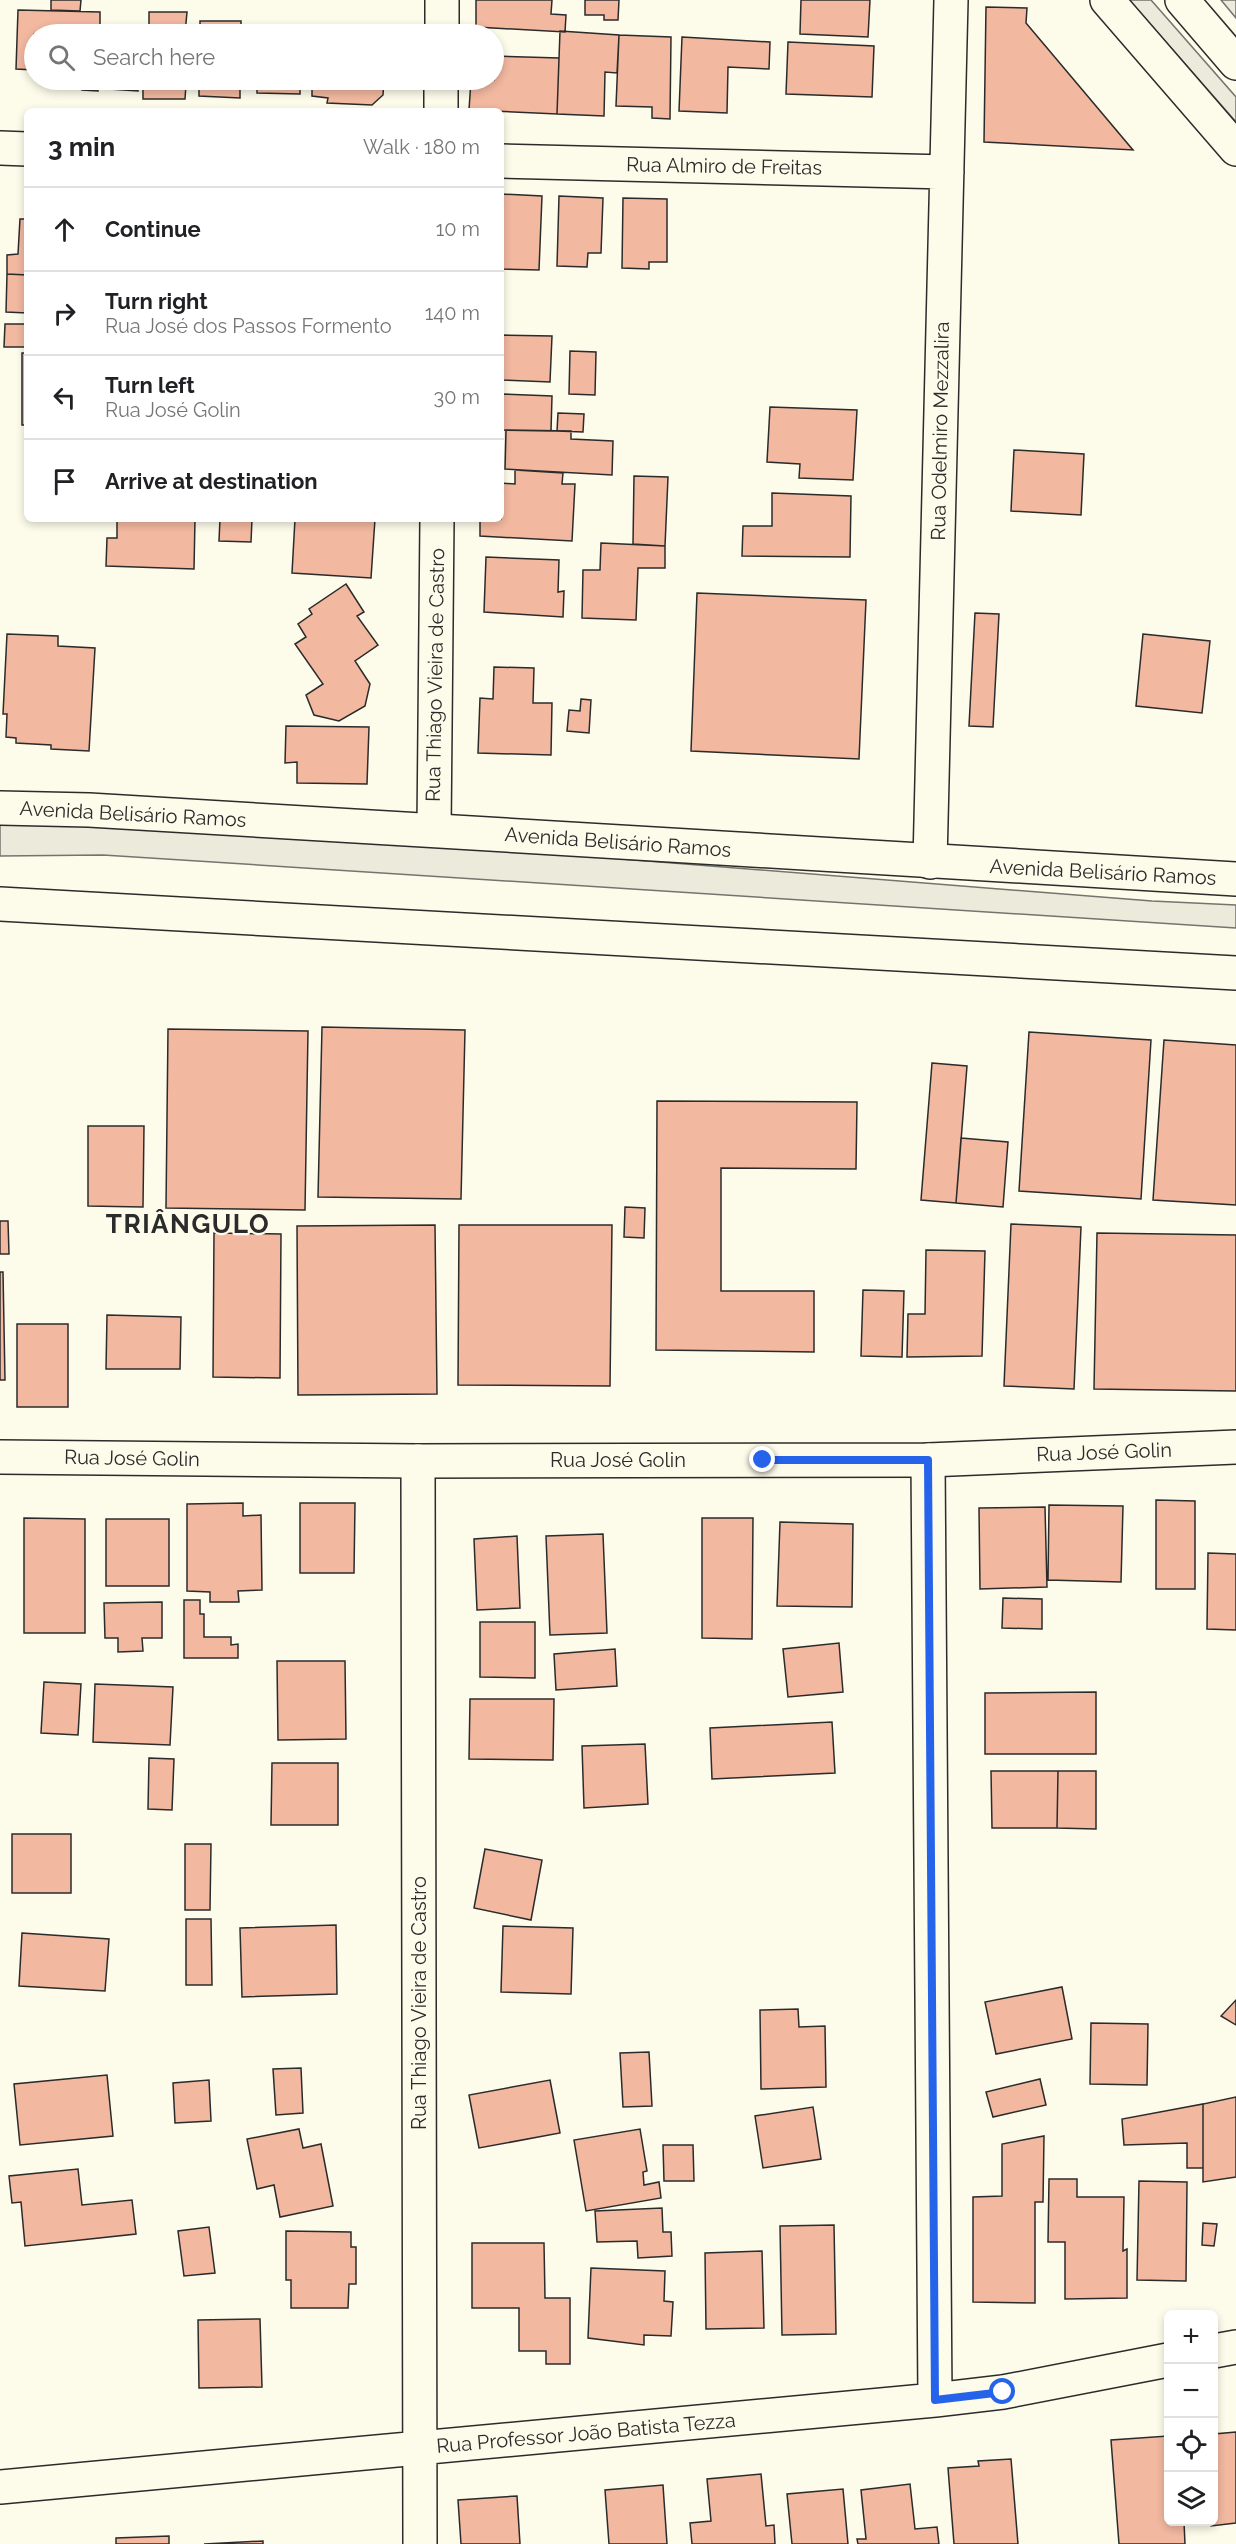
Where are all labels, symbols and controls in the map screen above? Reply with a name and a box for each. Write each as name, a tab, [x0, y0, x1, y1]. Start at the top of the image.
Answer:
search box	[24, 24, 504, 90]
icon: search	[45, 41, 78, 74]
text: Search here	[93, 44, 215, 70]
text: 3 min	[48, 132, 115, 162]
text: Walk · 180 m	[363, 135, 480, 159]
street label: Rua Almiro de Freitas	[626, 152, 822, 180]
icon: ahead	[48, 213, 81, 246]
text: Continue	[105, 216, 201, 242]
text: 10 m	[436, 217, 480, 241]
text: Turn right	[105, 288, 208, 314]
icon: right	[48, 297, 81, 330]
text: 140 m	[425, 301, 480, 325]
text: Rua José dos Passos Formento	[105, 314, 392, 338]
street label: Rua Odelmiro Mezzalira	[926, 321, 954, 541]
text: Turn left	[105, 372, 195, 398]
icon: left	[48, 381, 81, 414]
text: 30 m	[434, 385, 480, 409]
text: Rua José Golin	[105, 398, 241, 422]
icon: arrive	[48, 465, 81, 498]
text: Arrive at destination	[105, 468, 318, 494]
street label: Rua Thiago Vieira de Castro	[421, 548, 449, 802]
street label: Avenida Belisário Ramos	[19, 796, 247, 832]
street label: Avenida Belisário Ramos	[504, 822, 732, 862]
street label: Avenida Belisário Ramos	[989, 854, 1217, 890]
district label: TRIÂNGULO	[106, 1209, 270, 1239]
street label: Rua José Golin	[1036, 1438, 1172, 1466]
street label: Rua José Golin	[64, 1445, 200, 1471]
route end	[749, 1446, 775, 1472]
street label: Rua José Golin	[550, 1448, 686, 1472]
street label: Rua Thiago Vieira de Castro	[407, 1876, 431, 2130]
map controls	[1164, 2310, 1218, 2526]
button: +	[1164, 2310, 1218, 2364]
button: −	[1164, 2364, 1218, 2418]
route start	[989, 2378, 1015, 2404]
street label: Rua Professor João Batista Tezza	[435, 2408, 737, 2458]
button: locate	[1164, 2418, 1218, 2472]
button: layers	[1164, 2472, 1218, 2526]

